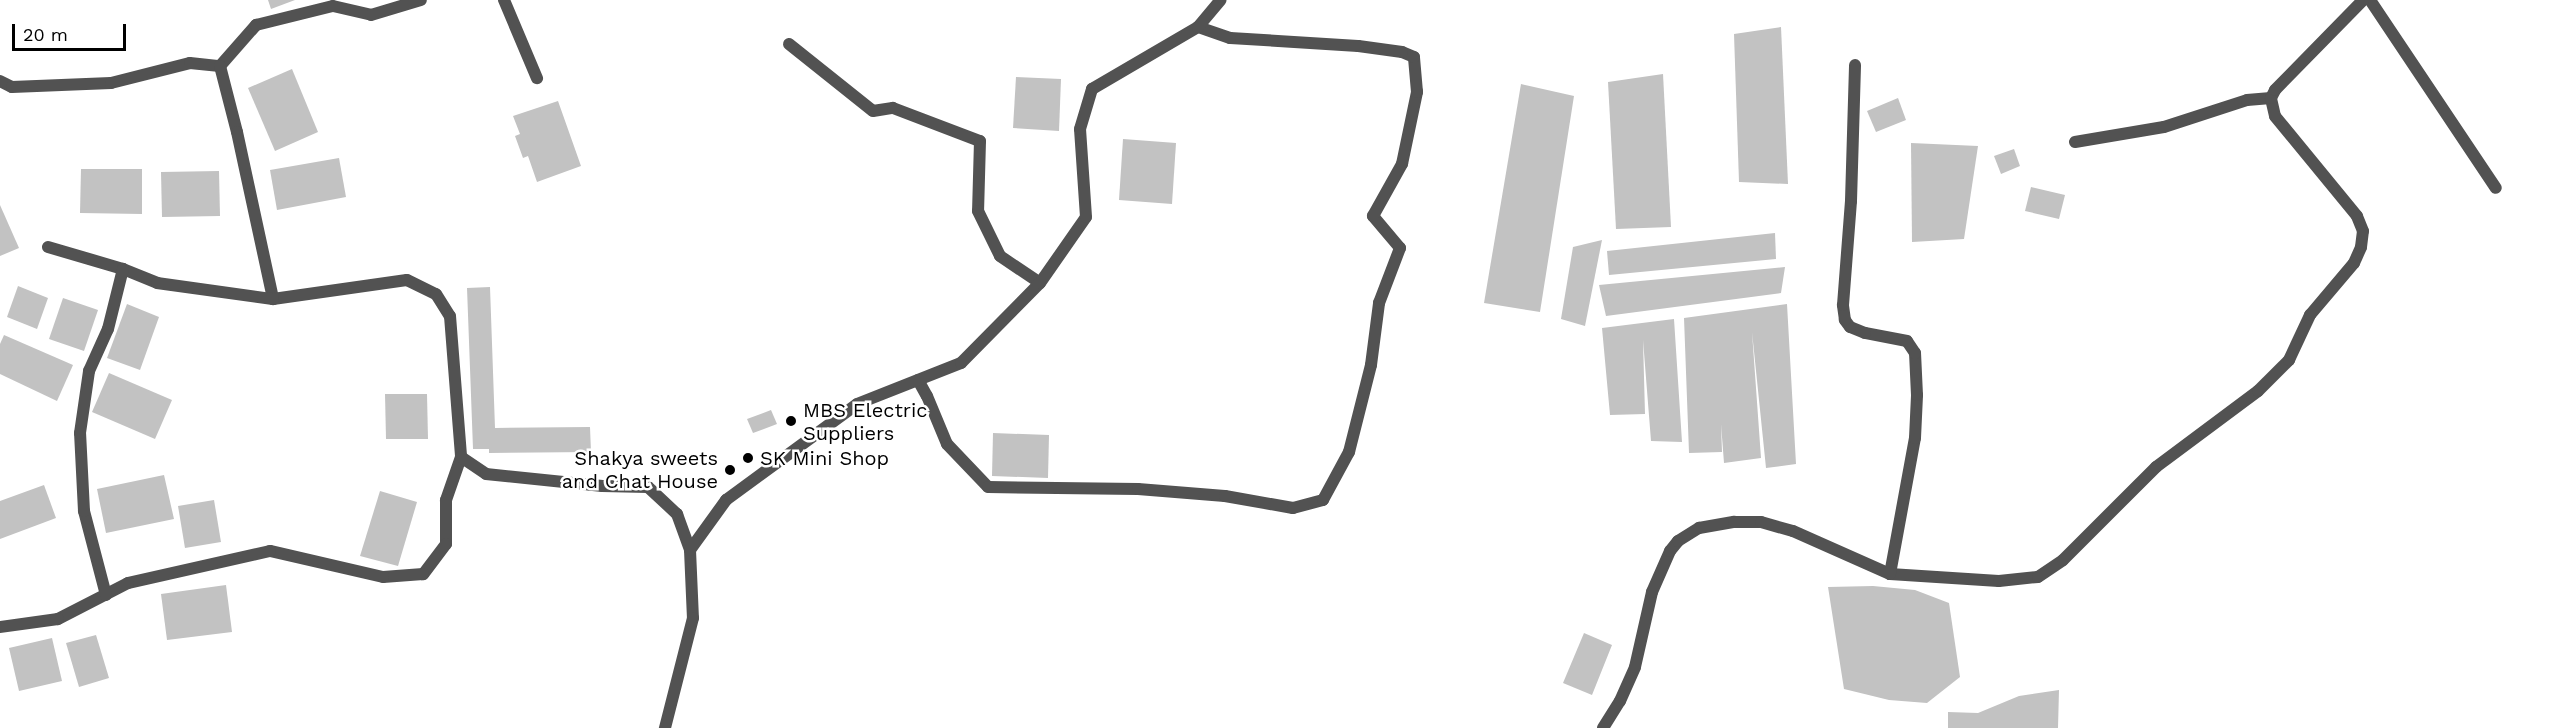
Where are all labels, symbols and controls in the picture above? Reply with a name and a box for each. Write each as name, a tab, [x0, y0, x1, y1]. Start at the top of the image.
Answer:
scale bar	[15, 12, 129, 50]
text: 20 m	[23, 24, 68, 45]
place label: MBS Electric Suppliers	[803, 398, 927, 445]
marker: MBS Electric Suppliers	[784, 414, 798, 428]
place label: Shakya sweets and Chat House	[562, 446, 718, 493]
place label: SK Mini Shop	[760, 446, 889, 470]
marker: SK Mini Shop	[741, 451, 755, 465]
marker: Shakya sweets and Chat House	[723, 463, 737, 477]

